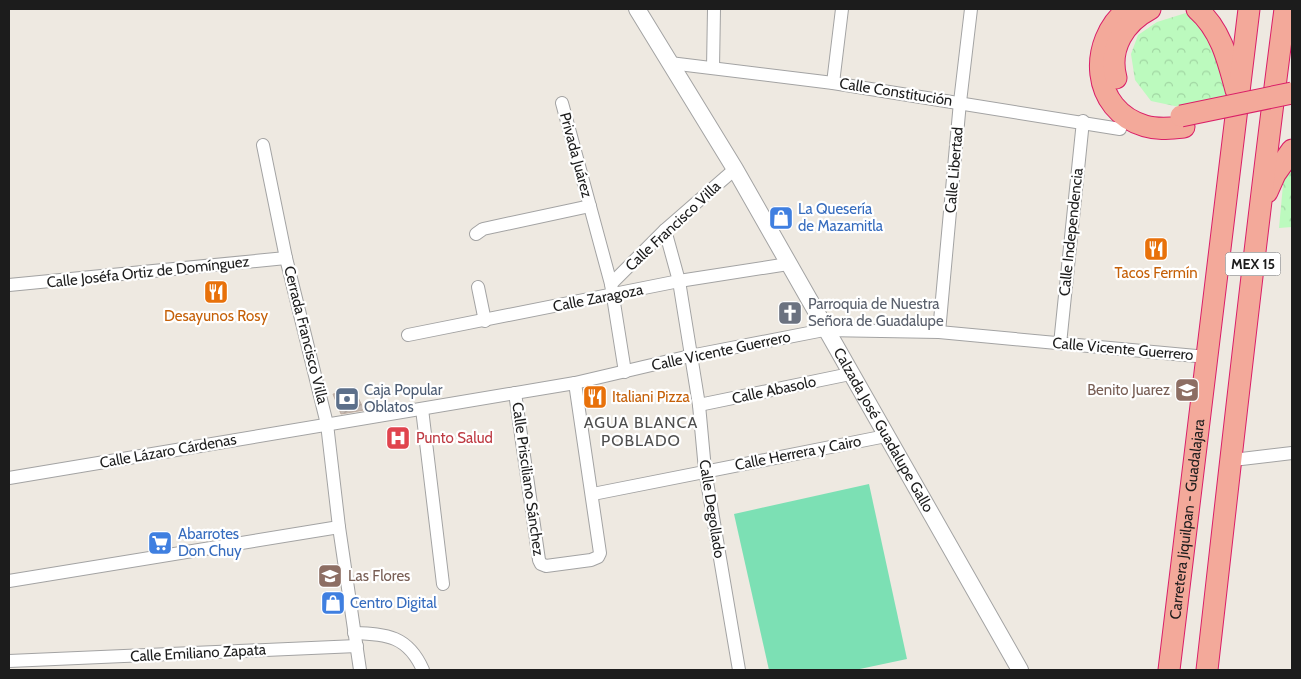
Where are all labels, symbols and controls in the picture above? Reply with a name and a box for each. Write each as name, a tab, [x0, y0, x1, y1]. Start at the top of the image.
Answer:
street label: Calle Constitución	[838, 74, 954, 110]
street label: Privada Juárez	[556, 110, 596, 200]
street label: Calle Libertad	[941, 126, 967, 214]
street label: Calle Independencia	[1055, 166, 1087, 297]
street label: Calle Francisco Villa	[622, 177, 725, 275]
place label: La Quesería de Mazamitla	[798, 200, 884, 235]
shop icon: La Quesería de Mazamitla	[768, 205, 794, 231]
restaurant icon: Tacos Fermín	[1143, 236, 1169, 262]
street label: Calle Joséfa Ortiz de Domínguez	[46, 252, 250, 292]
road number: MEX 15	[1226, 252, 1280, 276]
street label: Cerrada Francisco Villa	[280, 264, 332, 407]
place label: Tacos Fermín	[1114, 264, 1198, 282]
restaurant icon: Desayunos Rosy	[203, 279, 229, 305]
street label: Calle Zaragoza	[551, 280, 645, 316]
place label: Parroquia de Nuestra Señora de Guadalupe	[808, 295, 944, 330]
church icon: Parroquia de Nuestra Señora de Guadalupe	[777, 300, 803, 326]
place label: Desayunos Rosy	[164, 307, 268, 325]
street label: Calle Vicente Guerrero	[650, 327, 792, 375]
street label: Calle Vicente Guerrero	[1052, 334, 1194, 364]
street label: Calzada José Guadalupe Gallo	[830, 345, 937, 516]
street label: Calle Abasolo	[730, 372, 818, 408]
school or university icon: Benito Juarez	[1174, 377, 1200, 403]
place label: Caja Popular Oblatos	[364, 381, 443, 416]
place label: Benito Juarez	[1087, 381, 1170, 399]
restaurant icon: Italiani Pizza	[582, 384, 608, 410]
bank icon: Caja Popular Oblatos	[334, 386, 360, 412]
place label: Italiani Pizza	[612, 388, 691, 406]
street label: Calle Prisciliano Sánchez	[508, 401, 548, 557]
district label: AGUA BLANCA POBLADO	[584, 413, 698, 450]
street label: Carretera Jiquilpan - Guadalajara	[1166, 417, 1208, 620]
hospital icon: Punto Salud	[385, 425, 411, 451]
place label: Punto Salud	[416, 429, 493, 447]
street label: Calle Lázaro Cárdenas	[98, 430, 238, 472]
street label: Calle Herrera y Cairo	[733, 432, 863, 474]
street label: Calle Degollado	[695, 458, 729, 560]
place label: Abarrotes Don Chuy	[178, 525, 242, 560]
supermarket icon: Abarrotes Don Chuy	[147, 530, 173, 556]
school or university icon: Las Flores	[317, 563, 343, 589]
place label: Las Flores	[348, 567, 410, 585]
shop icon: Centro Digital	[320, 590, 346, 616]
place label: Centro Digital	[350, 594, 437, 612]
street label: Calle Emiliano Zapata	[130, 640, 267, 666]

